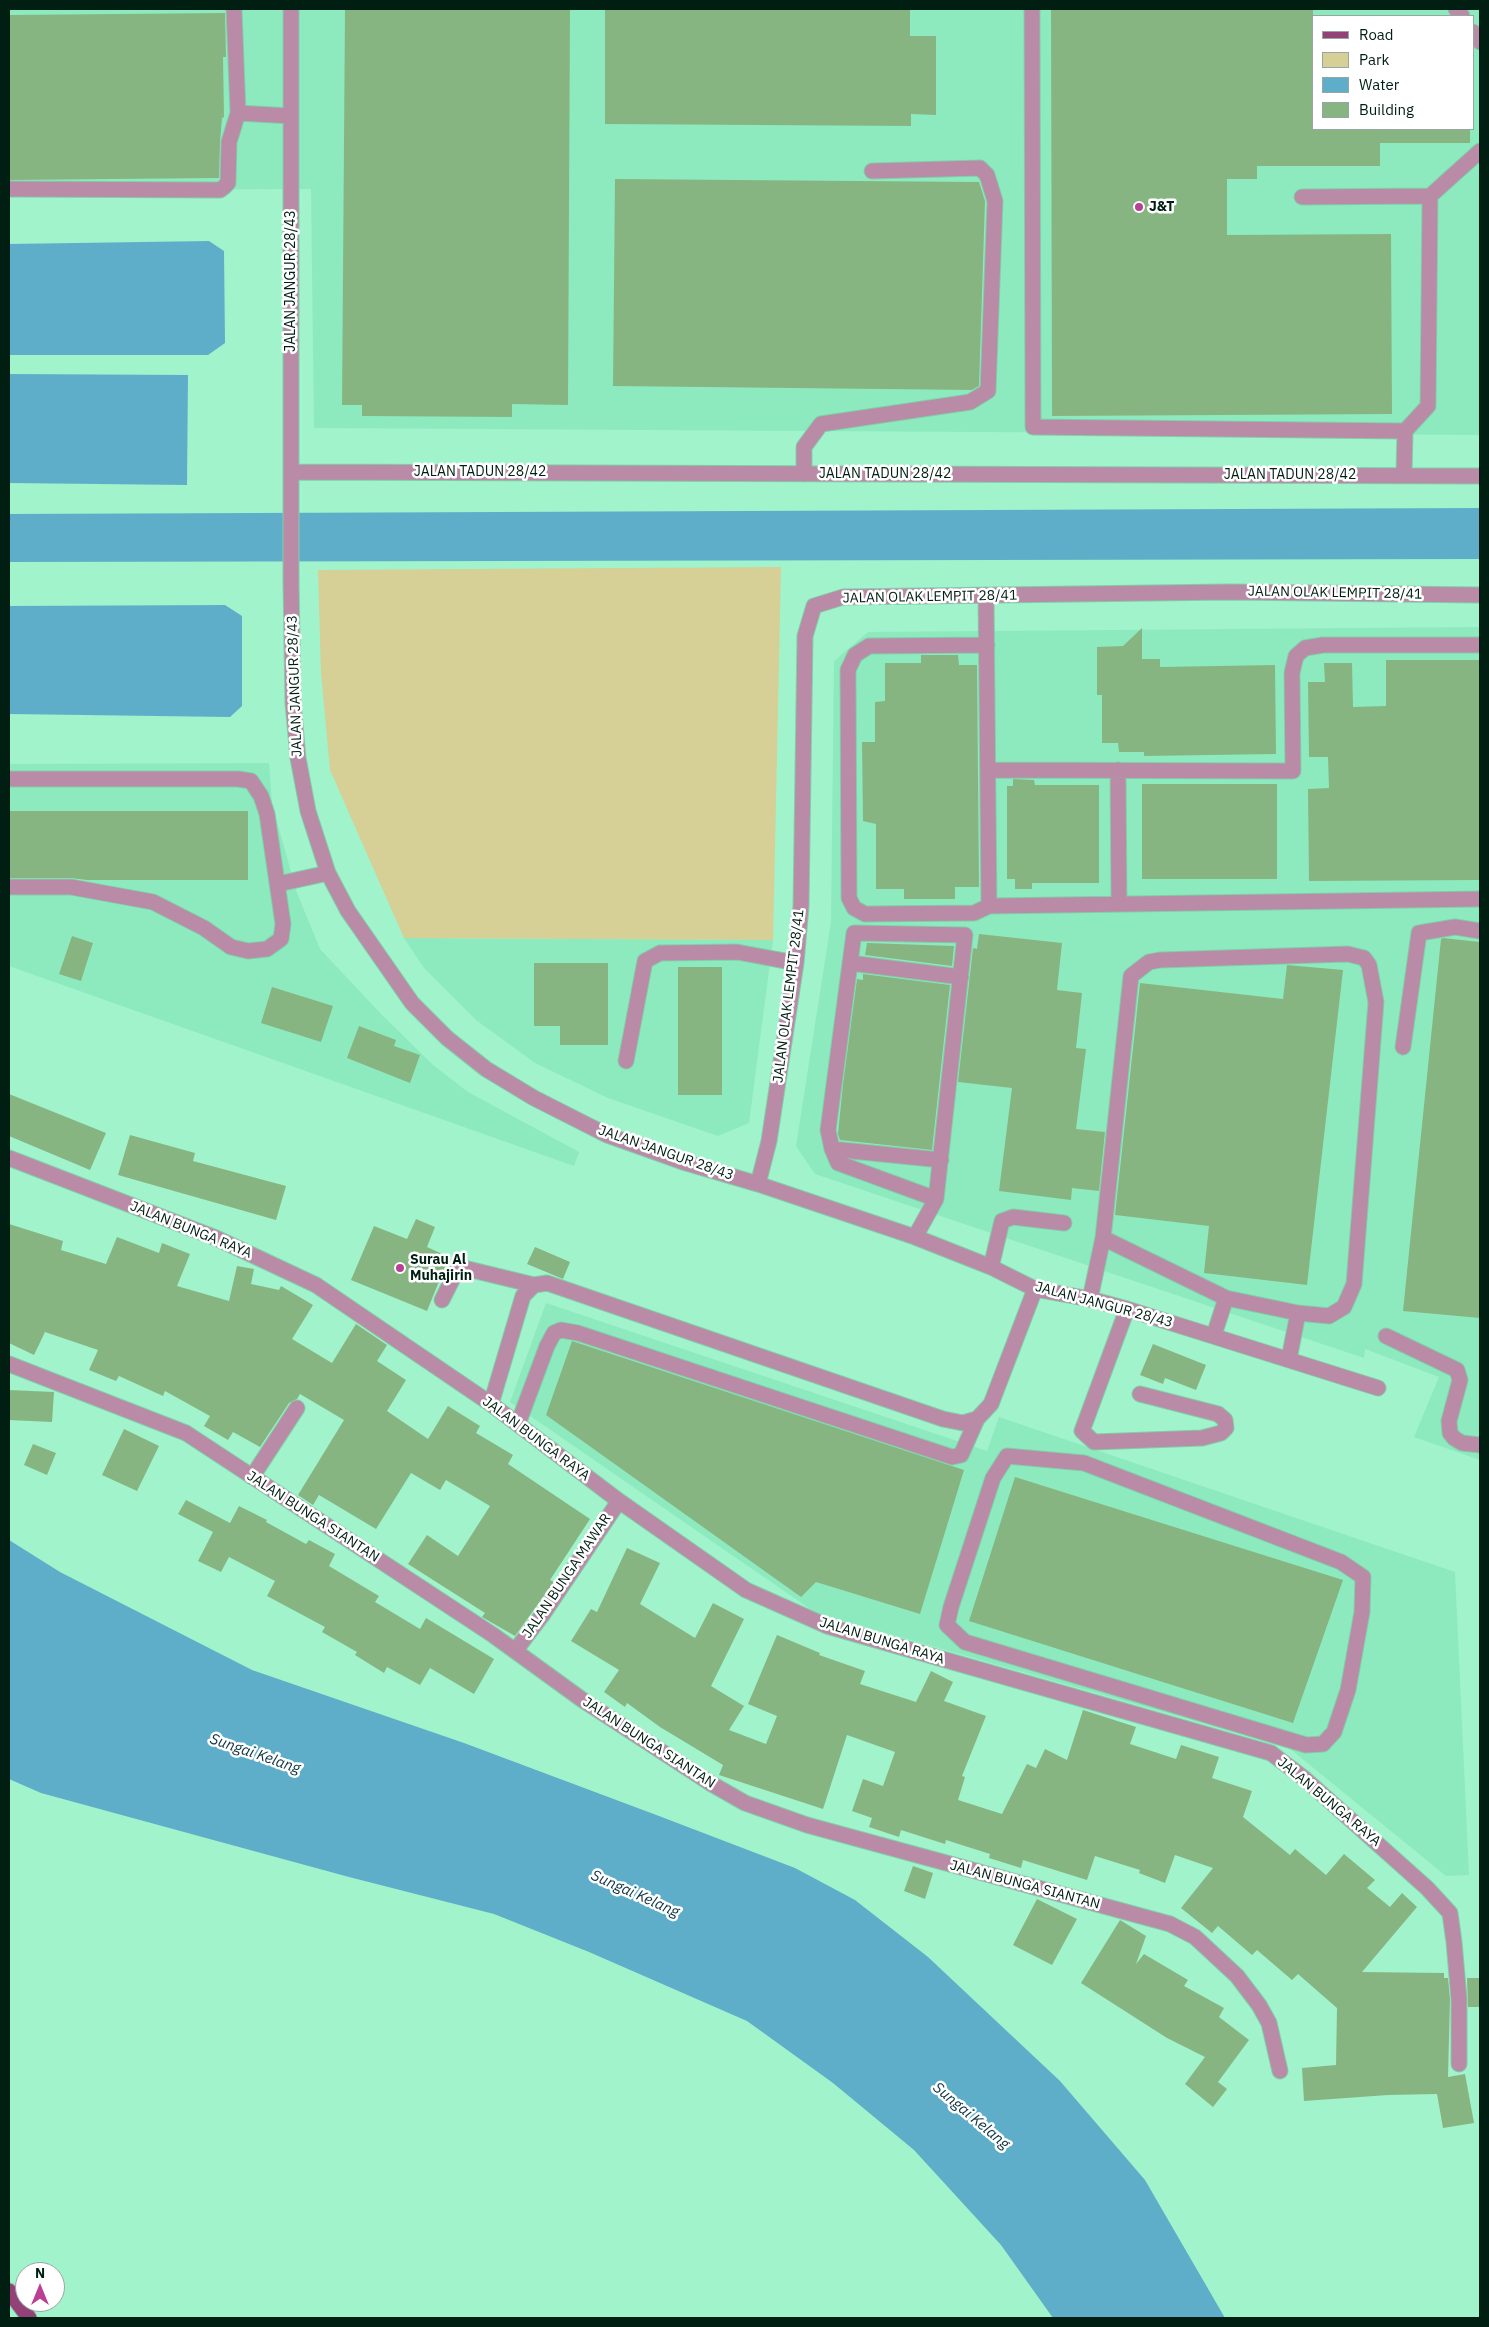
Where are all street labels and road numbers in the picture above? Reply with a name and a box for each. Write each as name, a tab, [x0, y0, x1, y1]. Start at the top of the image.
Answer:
street label: JALAN JANGUR 28/43	[283, 210, 299, 352]
street label: JALAN TADUN 28/42	[414, 464, 546, 480]
street label: JALAN TADUN 28/42	[819, 466, 951, 482]
street label: JALAN TADUN 28/42	[1224, 467, 1356, 483]
street label: JALAN OLAK LEMPIT 28/41	[1248, 583, 1422, 603]
street label: JALAN OLAK LEMPIT 28/41	[843, 587, 1017, 607]
street label: JALAN JANGUR 28/43	[284, 615, 306, 757]
street label: JALAN OLAK LEMPIT 28/41	[770, 908, 808, 1084]
street label: JALAN JANGUR 28/43	[596, 1122, 736, 1184]
street label: JALAN BUNGA RAYA	[128, 1198, 254, 1262]
street label: JALAN JANGUR 28/43	[1033, 1279, 1175, 1331]
street label: JALAN BUNGA RAYA	[479, 1393, 593, 1485]
street label: JALAN BUNGA SIANTAN	[244, 1468, 382, 1566]
street label: JALAN BUNGA MAWAR	[519, 1511, 615, 1641]
street label: JALAN BUNGA RAYA	[818, 1614, 946, 1668]
street label: JALAN BUNGA SIANTAN	[580, 1694, 718, 1792]
street label: JALAN BUNGA RAYA	[1274, 1754, 1384, 1850]
street label: JALAN BUNGA SIANTAN	[948, 1857, 1102, 1913]

